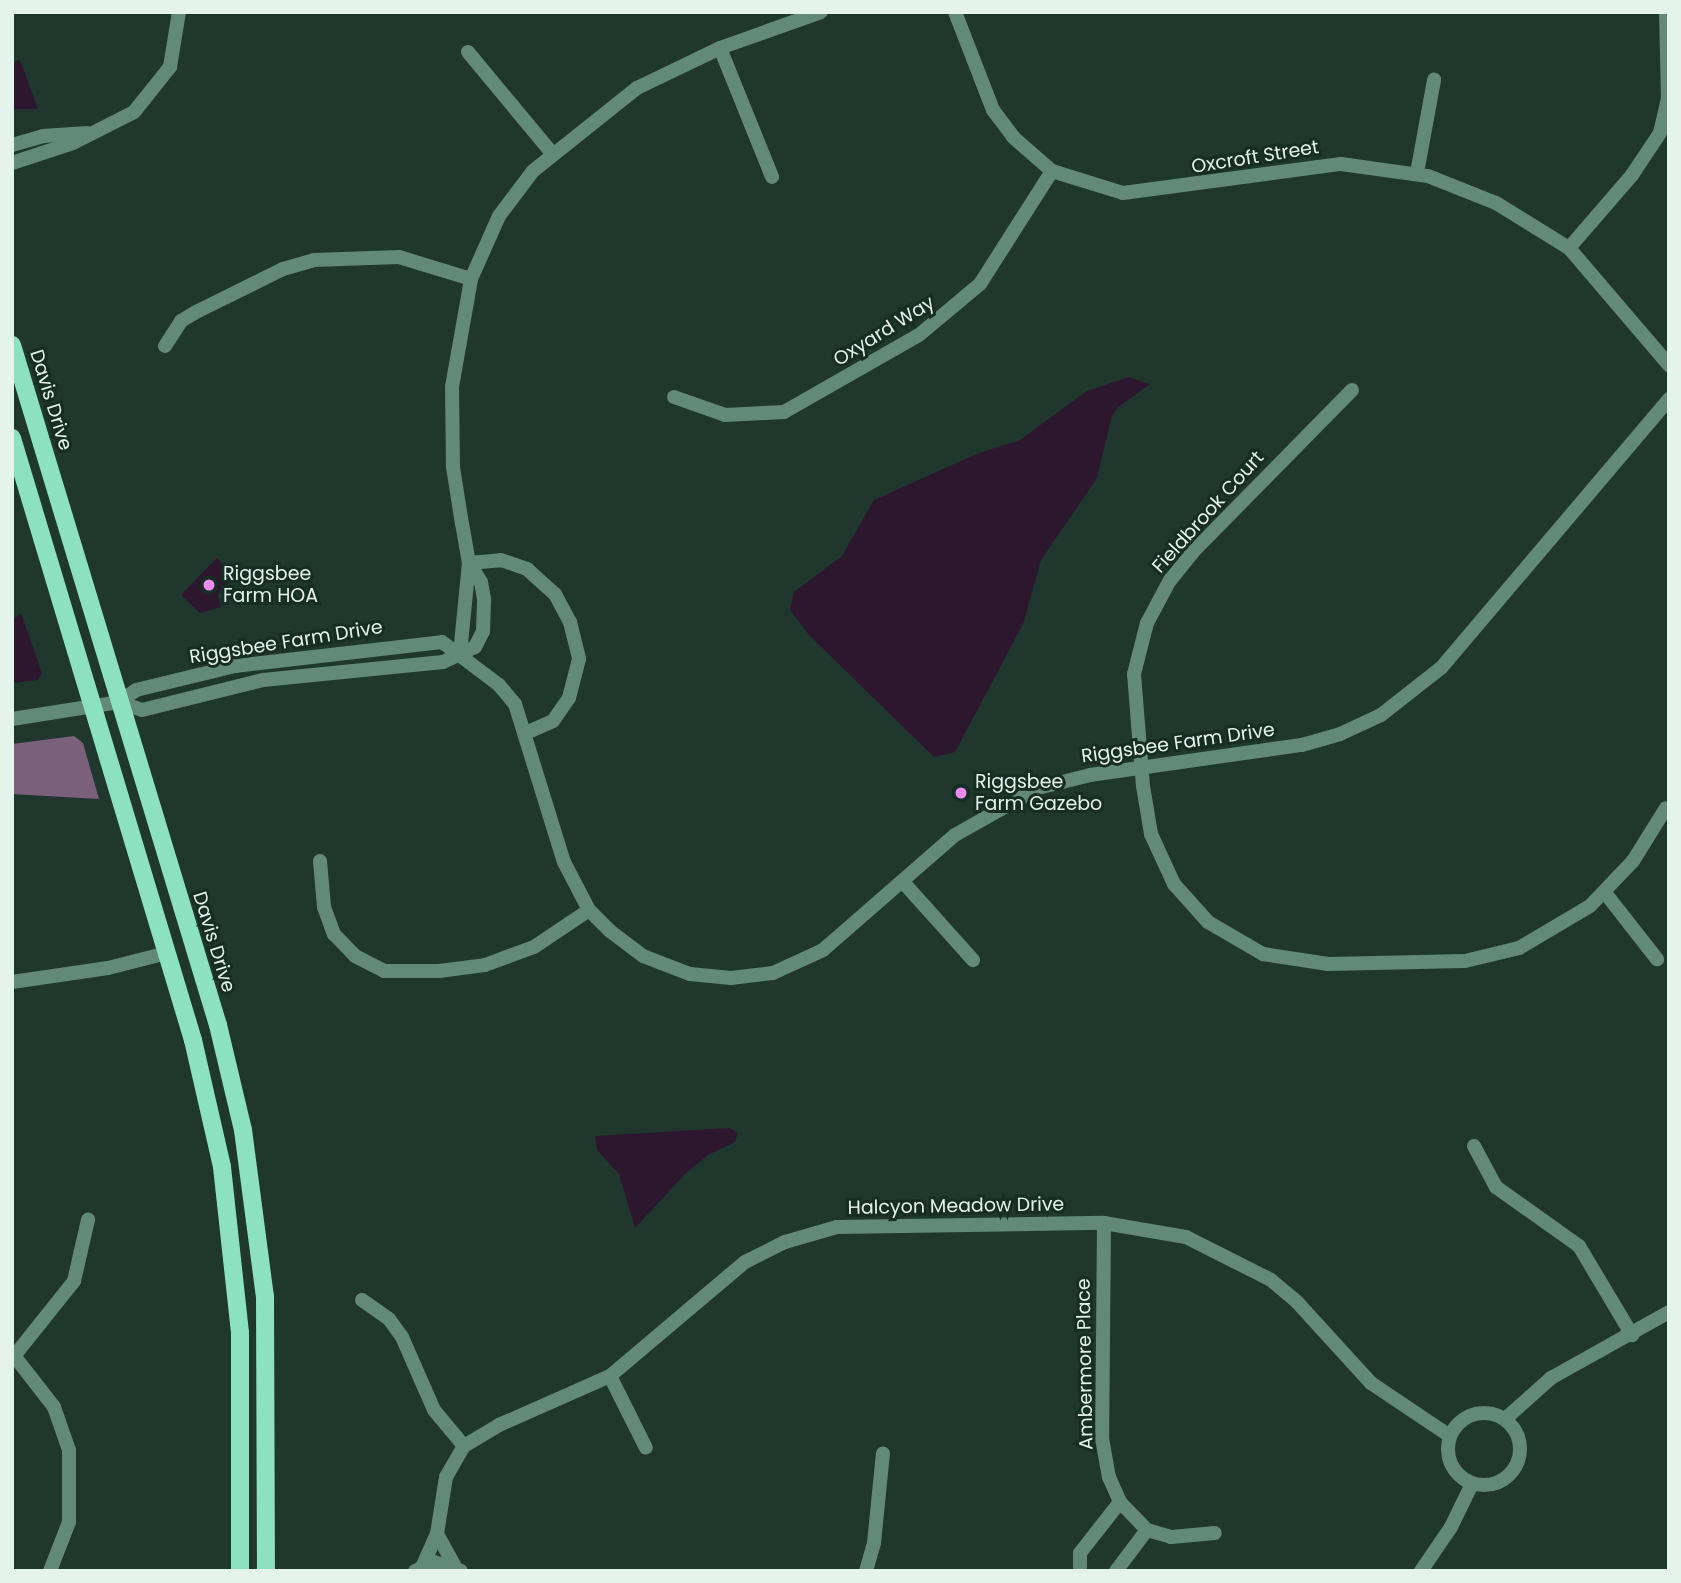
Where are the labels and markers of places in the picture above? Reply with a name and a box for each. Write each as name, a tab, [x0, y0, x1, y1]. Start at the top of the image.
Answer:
place label: Riggsbee Farm HOA	[223, 563, 318, 607]
marker: Riggsbee Farm HOA	[201, 577, 217, 593]
place label: Riggsbee Farm Gazebo	[975, 771, 1102, 815]
marker: Riggsbee Farm Gazebo	[953, 785, 969, 801]

